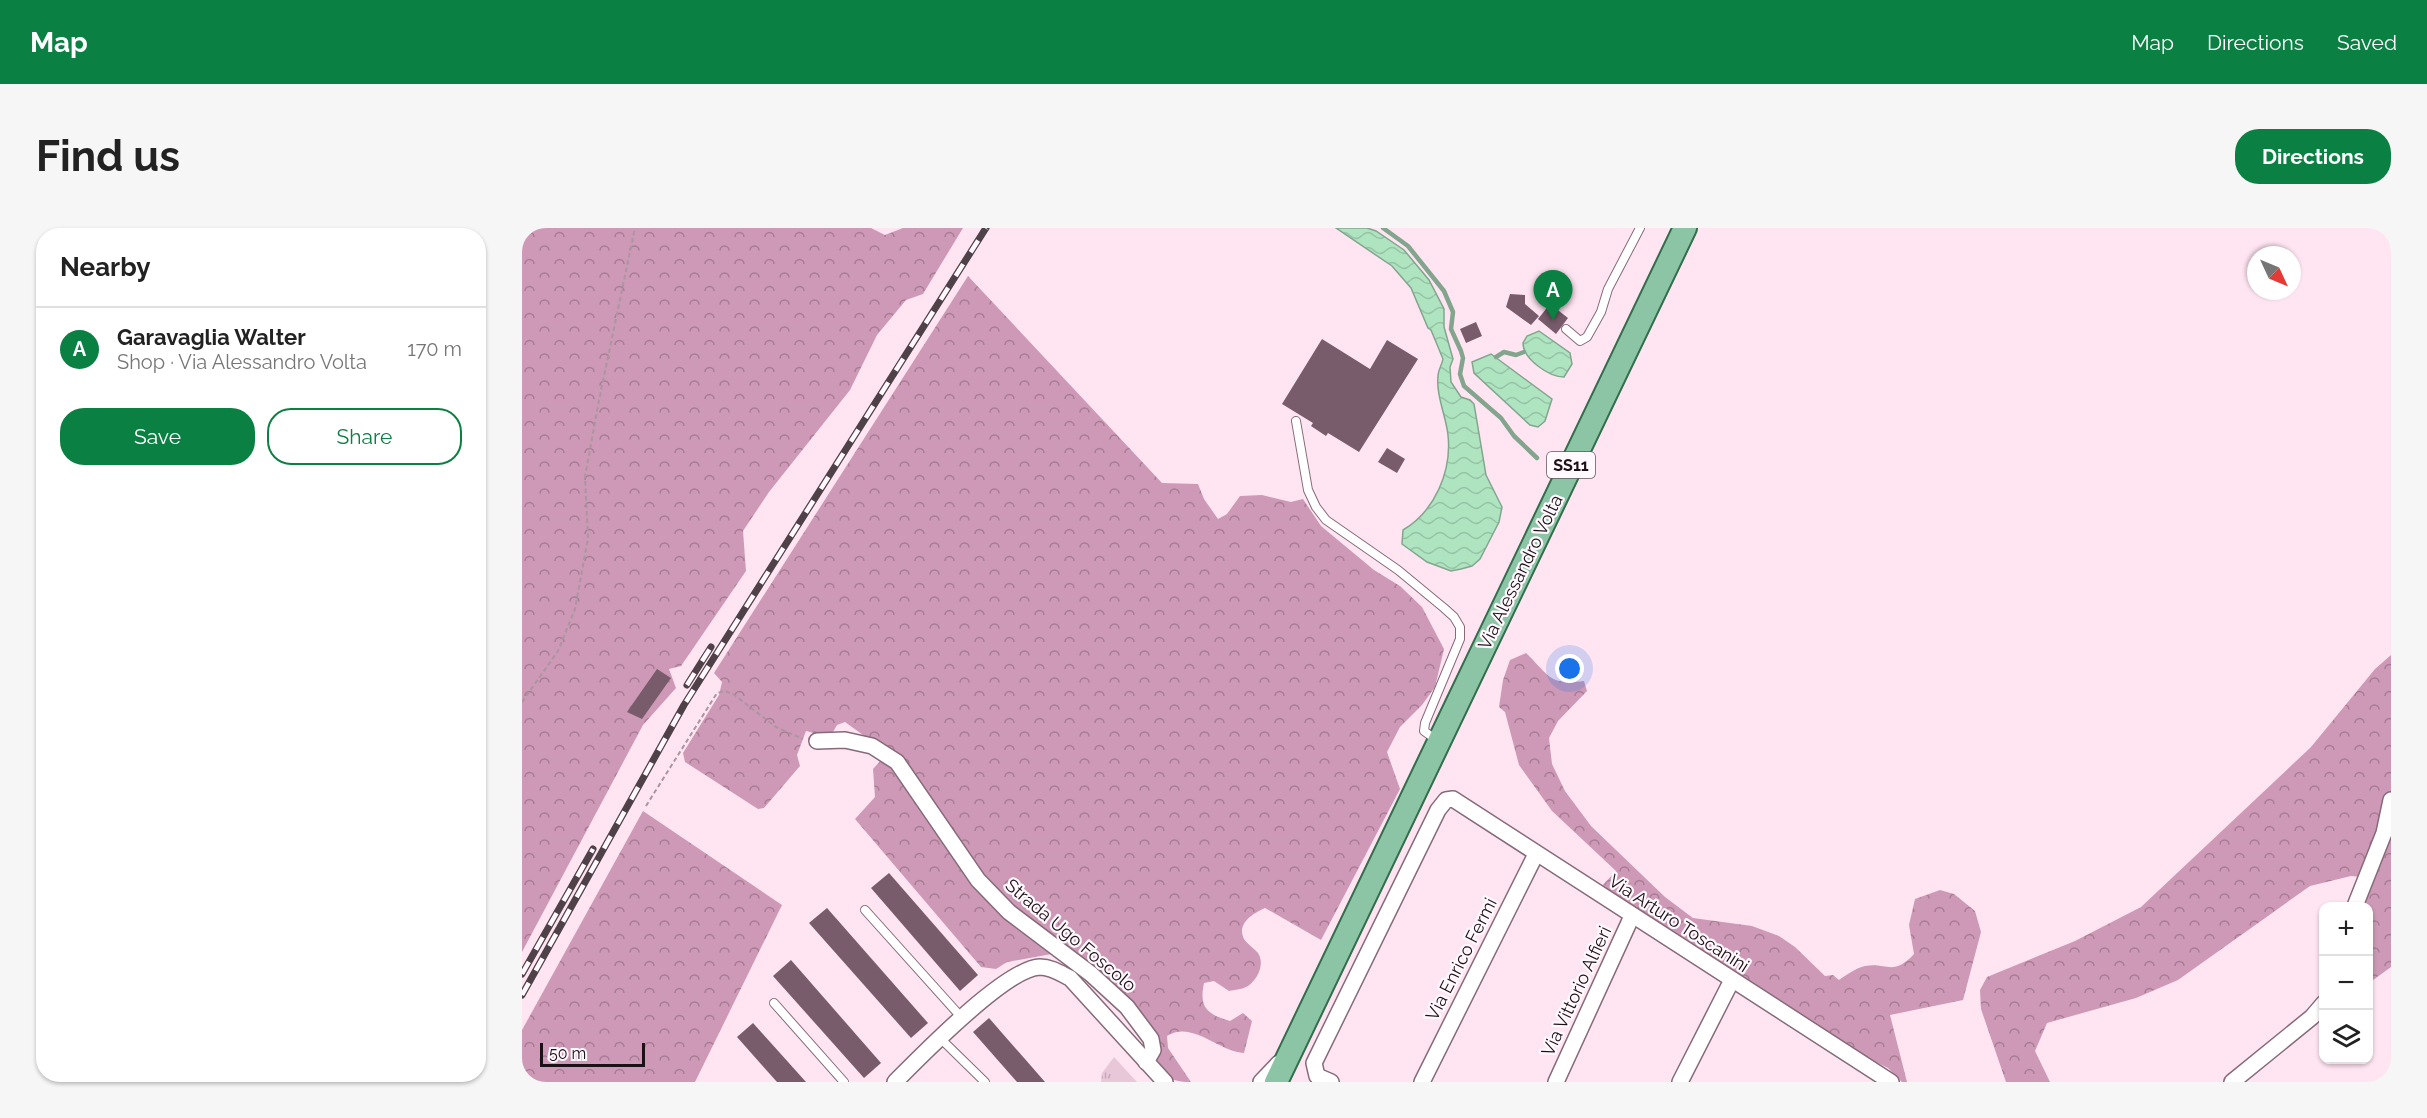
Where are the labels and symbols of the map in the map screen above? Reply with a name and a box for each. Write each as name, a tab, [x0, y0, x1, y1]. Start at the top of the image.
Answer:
north arrow	[2247, 246, 2301, 300]
pin: A	[1534, 270, 1572, 320]
road number: SS11	[1547, 452, 1595, 478]
street label: Via Alessandro Volta	[1473, 491, 1567, 653]
your location	[1555, 654, 1584, 683]
street label: Via Arturo Toscanini	[1605, 870, 1753, 976]
street label: Strada Ugo Foscolo	[1001, 874, 1141, 996]
street label: Via Enrico Fermi	[1421, 894, 1501, 1024]
street label: Via Vittorio Alfieri	[1537, 923, 1615, 1059]
scale bar	[540, 1040, 645, 1068]

